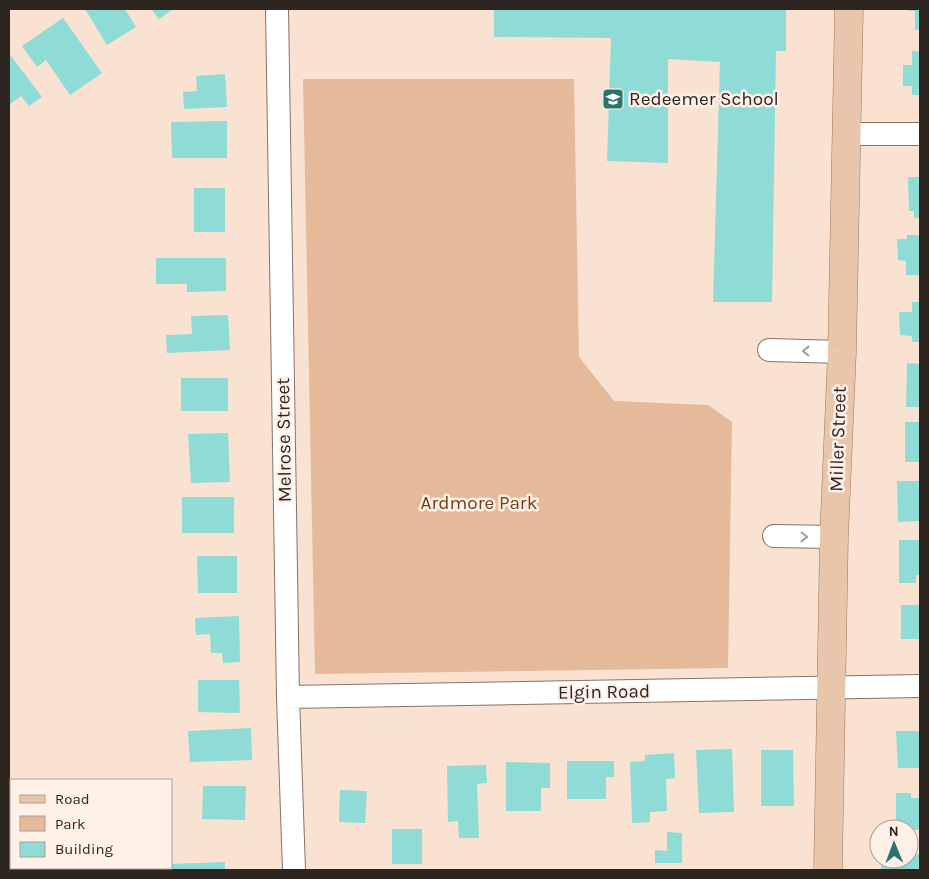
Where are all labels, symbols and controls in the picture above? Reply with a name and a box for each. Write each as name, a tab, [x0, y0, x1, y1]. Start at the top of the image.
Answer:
school or university icon: Redeemer School	[601, 87, 625, 111]
place label: Redeemer School	[629, 88, 779, 110]
one-way arrow	[802, 346, 810, 356]
street label: Melrose Street	[272, 377, 296, 503]
street label: Miller Street	[825, 386, 851, 492]
park label: Ardmore Park	[421, 492, 538, 514]
one-way arrow	[800, 531, 808, 542]
street label: Elgin Road	[558, 680, 650, 704]
legend	[10, 779, 172, 869]
text: Road	[55, 790, 90, 808]
text: Park	[55, 815, 85, 833]
north arrow	[869, 819, 919, 869]
text: N	[889, 823, 899, 840]
text: Building	[55, 840, 113, 858]

